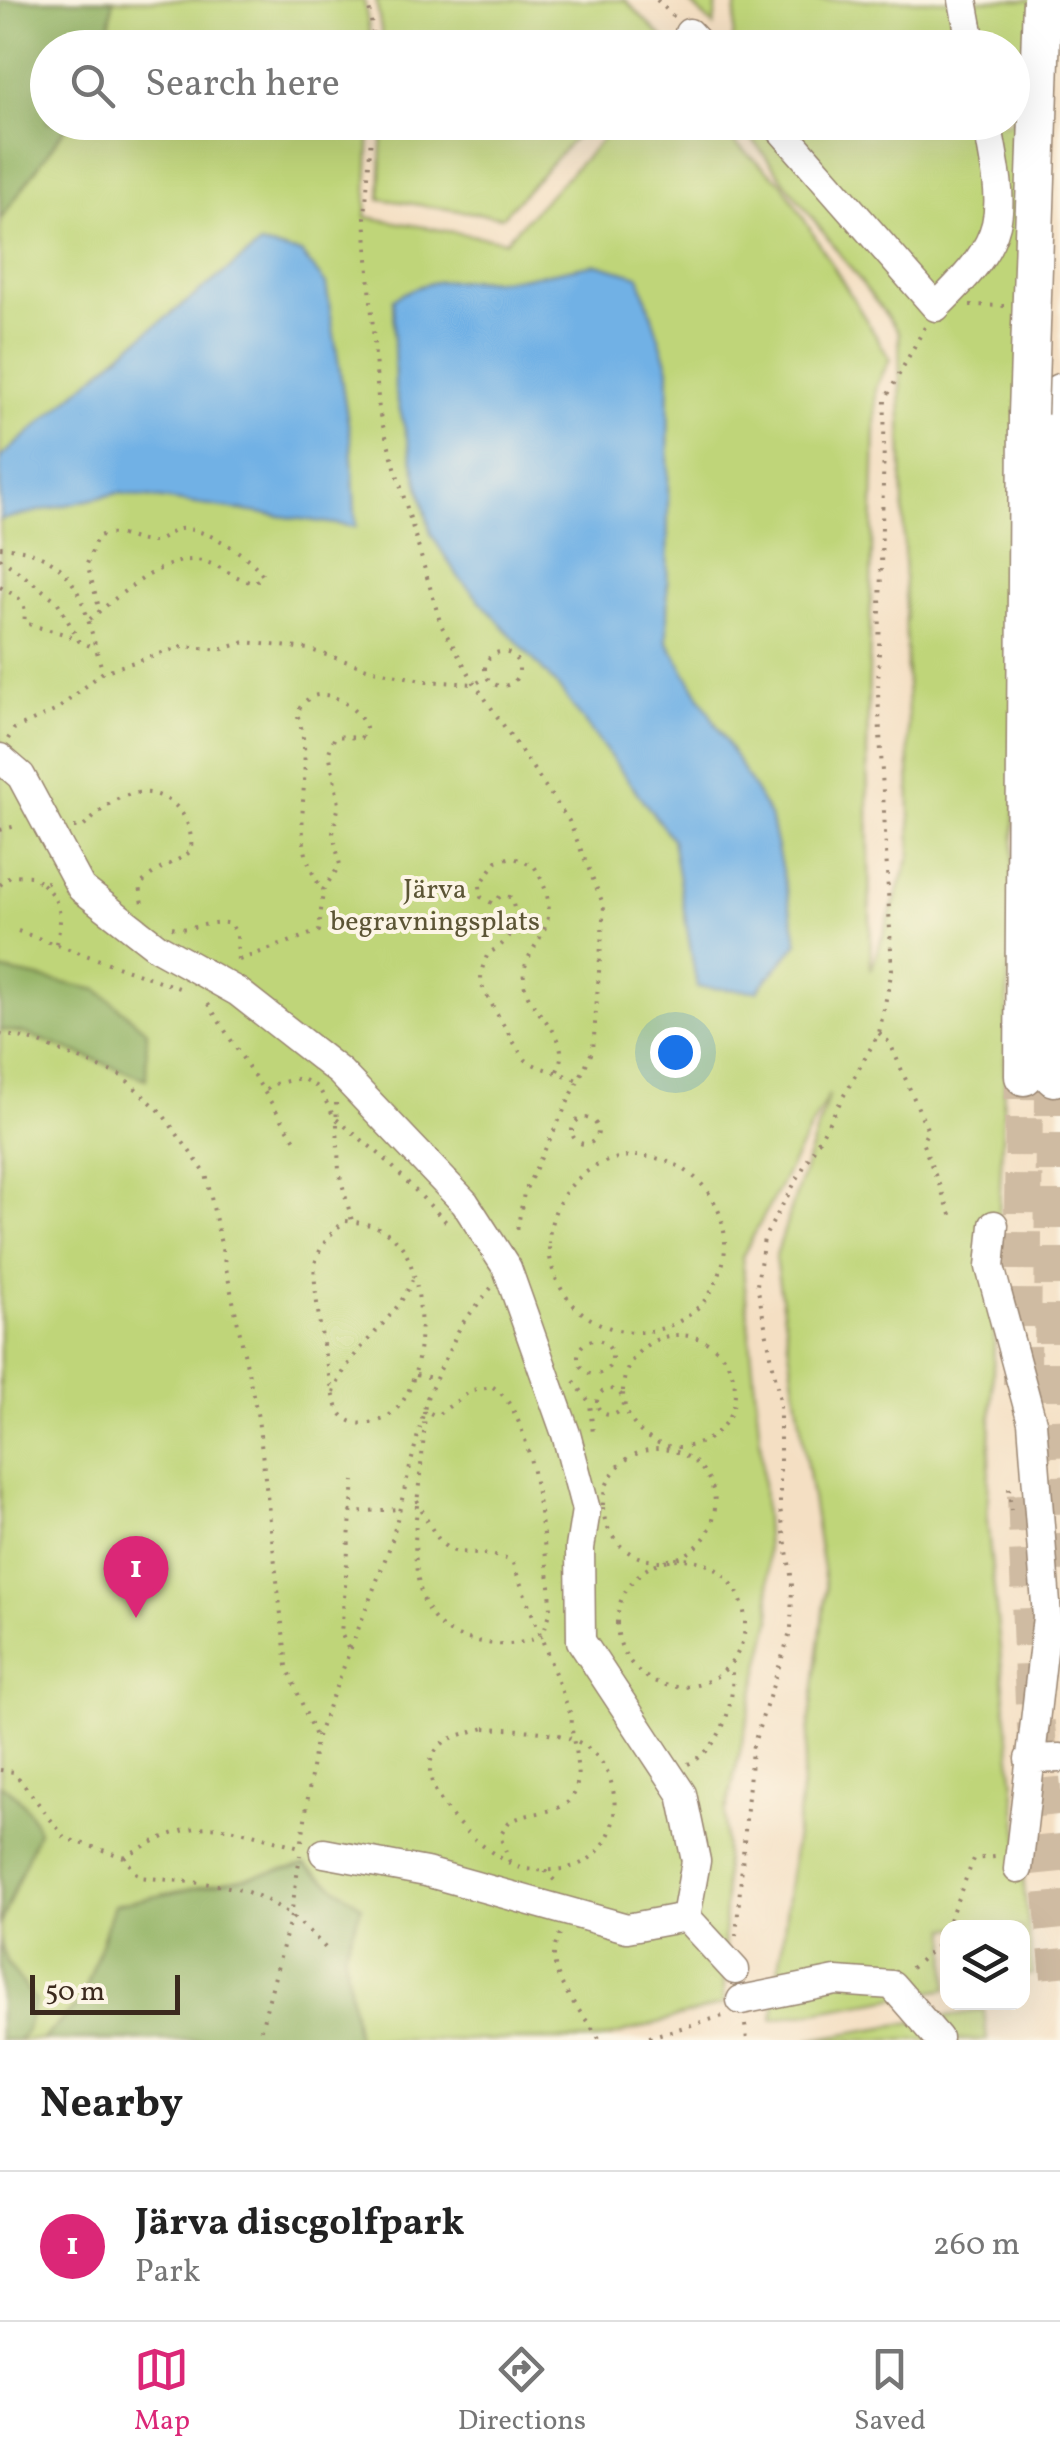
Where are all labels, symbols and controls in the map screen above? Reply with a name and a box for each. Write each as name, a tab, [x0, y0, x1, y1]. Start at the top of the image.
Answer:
search box	[30, 30, 1030, 140]
icon: search	[65, 58, 120, 113]
text: Search here	[145, 59, 340, 112]
park label: Järva begravningsplats	[330, 871, 540, 942]
your location	[650, 1027, 701, 1078]
pin: 1	[104, 1536, 168, 1618]
map controls	[940, 1920, 1030, 2010]
button: layers	[940, 1920, 1030, 2010]
scale bar	[30, 1970, 180, 2014]
text: 50 m	[45, 1973, 105, 2012]
text: Nearby	[40, 2076, 183, 2135]
text: Järva discgolfpark	[135, 2198, 465, 2251]
text: 1	[66, 2224, 79, 2268]
text: 260 m	[933, 2224, 1020, 2268]
text: Park	[135, 2251, 200, 2295]
tab: Map	[134, 2342, 190, 2441]
tab: Directions	[458, 2342, 586, 2441]
tab: Saved	[854, 2342, 926, 2441]

